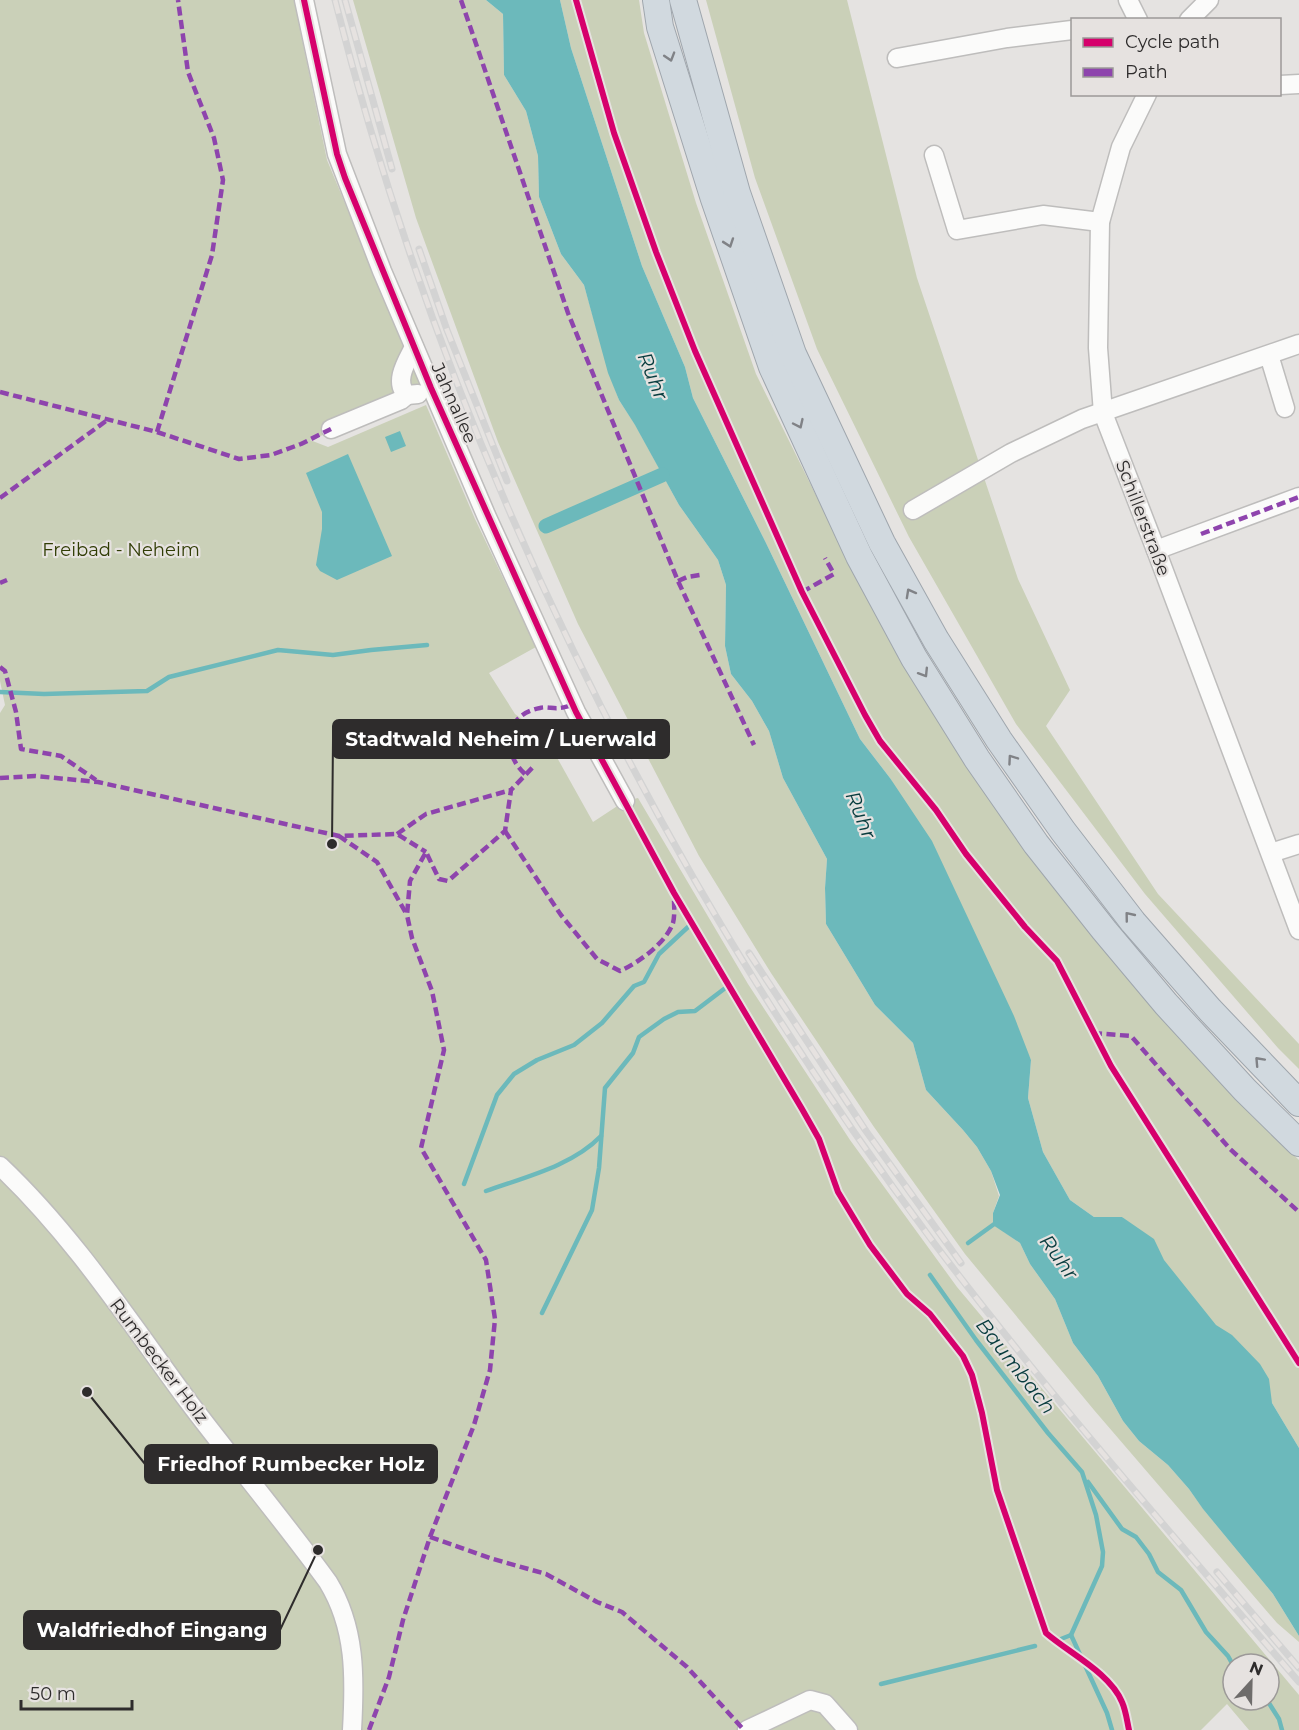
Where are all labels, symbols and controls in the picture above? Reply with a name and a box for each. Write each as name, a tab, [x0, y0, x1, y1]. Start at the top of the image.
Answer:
legend	[1071, 18, 1281, 96]
text: Cycle path	[1125, 31, 1220, 53]
one-way arrow	[663, 51, 675, 62]
text: Path	[1125, 61, 1168, 83]
one-way arrow	[721, 237, 734, 247]
water label: Ruhr	[633, 349, 674, 404]
street label: Jahnallee	[426, 358, 482, 447]
one-way arrow	[791, 418, 803, 429]
street label: Schillerstraße	[1111, 457, 1175, 579]
park label: Freibad - Neheim	[42, 539, 200, 561]
one-way arrow	[906, 589, 917, 600]
one-way arrow	[916, 667, 927, 678]
callout: Stadtwald Neheim / Luerwald	[333, 720, 669, 758]
text: Stadtwald Neheim / Luerwald	[345, 727, 657, 751]
one-way arrow	[1008, 755, 1019, 766]
water label: Ruhr	[841, 788, 882, 843]
one-way arrow	[1125, 912, 1136, 923]
one-way arrow	[1255, 1057, 1266, 1068]
water label: Ruhr	[1035, 1230, 1084, 1285]
street label: Rumbecker Holz	[105, 1294, 213, 1428]
water label: Baumbach	[971, 1313, 1061, 1419]
callout: Friedhof Rumbecker Holz	[145, 1445, 437, 1483]
text: Friedhof Rumbecker Holz	[157, 1452, 425, 1476]
callout: Waldfriedhof Eingang	[24, 1611, 280, 1649]
text: Waldfriedhof Eingang	[36, 1618, 268, 1642]
north arrow	[1221, 1652, 1281, 1712]
text: N	[1247, 1657, 1266, 1680]
scale bar	[21, 1673, 132, 1711]
text: 50 m	[30, 1683, 76, 1705]

